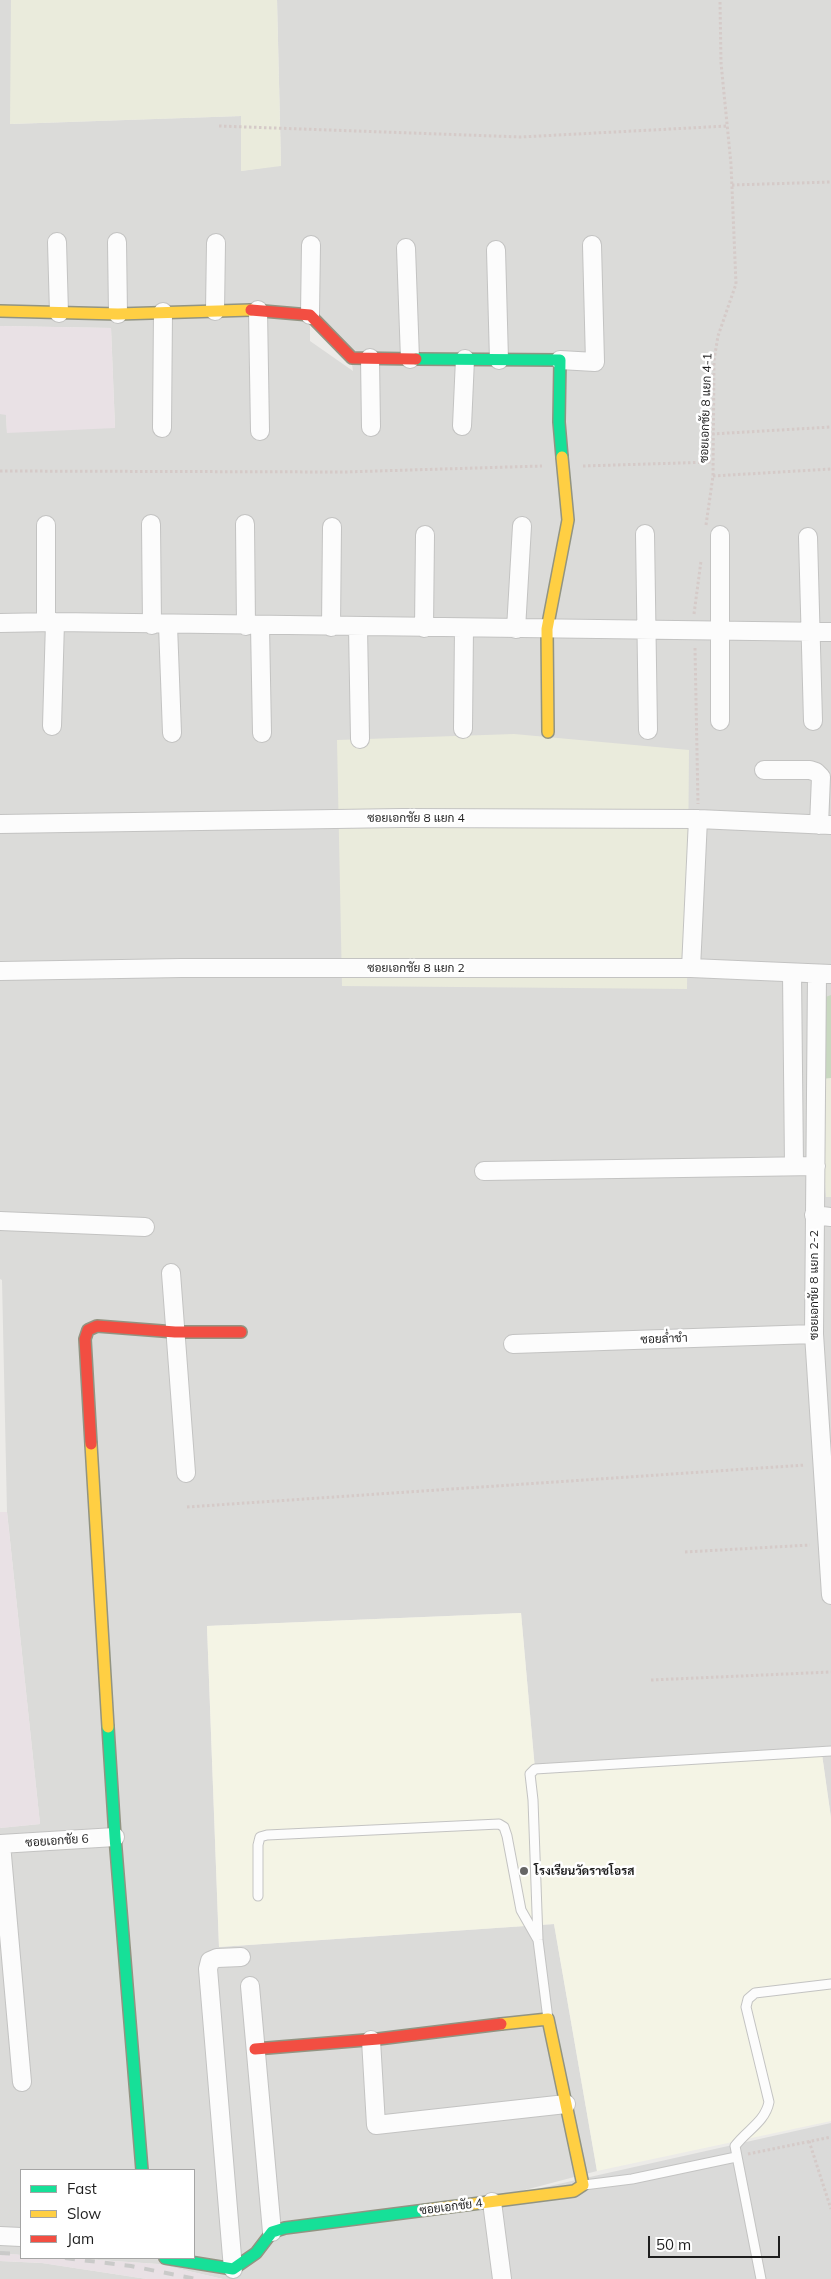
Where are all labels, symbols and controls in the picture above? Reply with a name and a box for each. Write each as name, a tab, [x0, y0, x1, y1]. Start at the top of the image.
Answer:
street label: ซอยเอกชัย 8 แยก 4-1	[697, 353, 715, 463]
street label: ซอยเอกชัย 8 แยก 4	[367, 811, 465, 825]
street label: ซอยเอกชัย 8 แยก 2	[367, 961, 465, 975]
street label: ซอยเอกชัย 8 แยก 2-2	[807, 1230, 821, 1340]
street label: ซอยล่ำชำ	[640, 1331, 688, 1347]
street label: ซอยเอกชัย 6	[25, 1832, 89, 1850]
place label: โรงเรียนวัดราชโอรส	[534, 1864, 634, 1878]
marker: โรงเรียนวัดราชโอรส	[518, 1865, 530, 1877]
legend	[20, 2169, 195, 2259]
text: Fast	[67, 2179, 97, 2198]
street label: ซอยเอกชัย 4	[419, 2196, 483, 2218]
text: Slow	[67, 2204, 101, 2223]
scale bar	[651, 2226, 784, 2258]
text: Jam	[67, 2229, 94, 2248]
text: 50 m	[656, 2235, 691, 2254]

